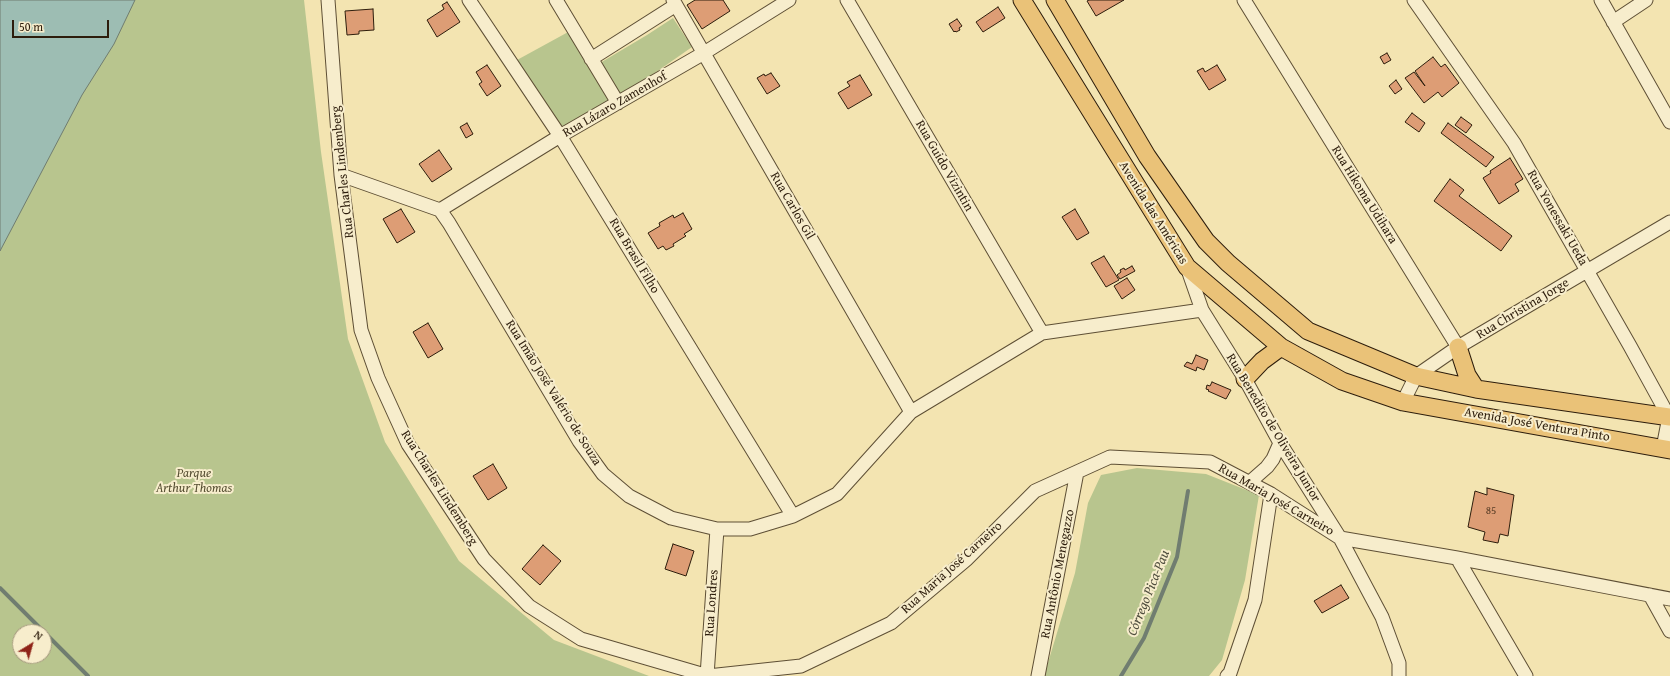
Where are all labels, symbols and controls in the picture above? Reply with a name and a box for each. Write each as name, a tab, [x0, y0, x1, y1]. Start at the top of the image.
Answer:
scale bar	[14, 12, 111, 38]
text: 50 m	[19, 18, 43, 35]
street label: Rua Lázaro Zamenhof	[560, 69, 670, 141]
street label: Rua Charles Lindemberg	[328, 105, 358, 239]
street label: Rua Guido Vizintin	[912, 118, 976, 214]
street label: Rua Hikoma Udihara	[1328, 143, 1400, 247]
street label: Avenida das Américas	[1115, 159, 1191, 267]
street label: Rua Yonessaki Ueda	[1523, 167, 1591, 269]
street label: Rua Carlos Gil	[766, 169, 818, 243]
street label: Rua Brasil Filho	[605, 215, 663, 297]
street label: Rua Christina Jorge	[1474, 275, 1572, 343]
street label: Rua Imão José Valério de Souza	[502, 317, 604, 469]
street label: Rua Benedito de Oliveira Junior	[1222, 351, 1324, 505]
street label: Avenida José Ventura Pinto	[1463, 405, 1611, 445]
street label: Rua Charles Lindemberg	[397, 428, 481, 548]
street label: Rua Maria José Carneiro	[1216, 461, 1336, 539]
park label: Parque Arthur Thomas	[156, 466, 232, 497]
house number: 85	[1486, 504, 1496, 518]
street label: Rua Antônio Menegazzo	[1038, 508, 1078, 640]
street label: Rua Maria José Carneiro	[898, 519, 1006, 617]
water label: Córrego Pica-Pau	[1124, 548, 1174, 638]
street label: Rua Londres	[702, 569, 722, 637]
north arrow	[12, 624, 52, 664]
text: N	[31, 627, 46, 644]

